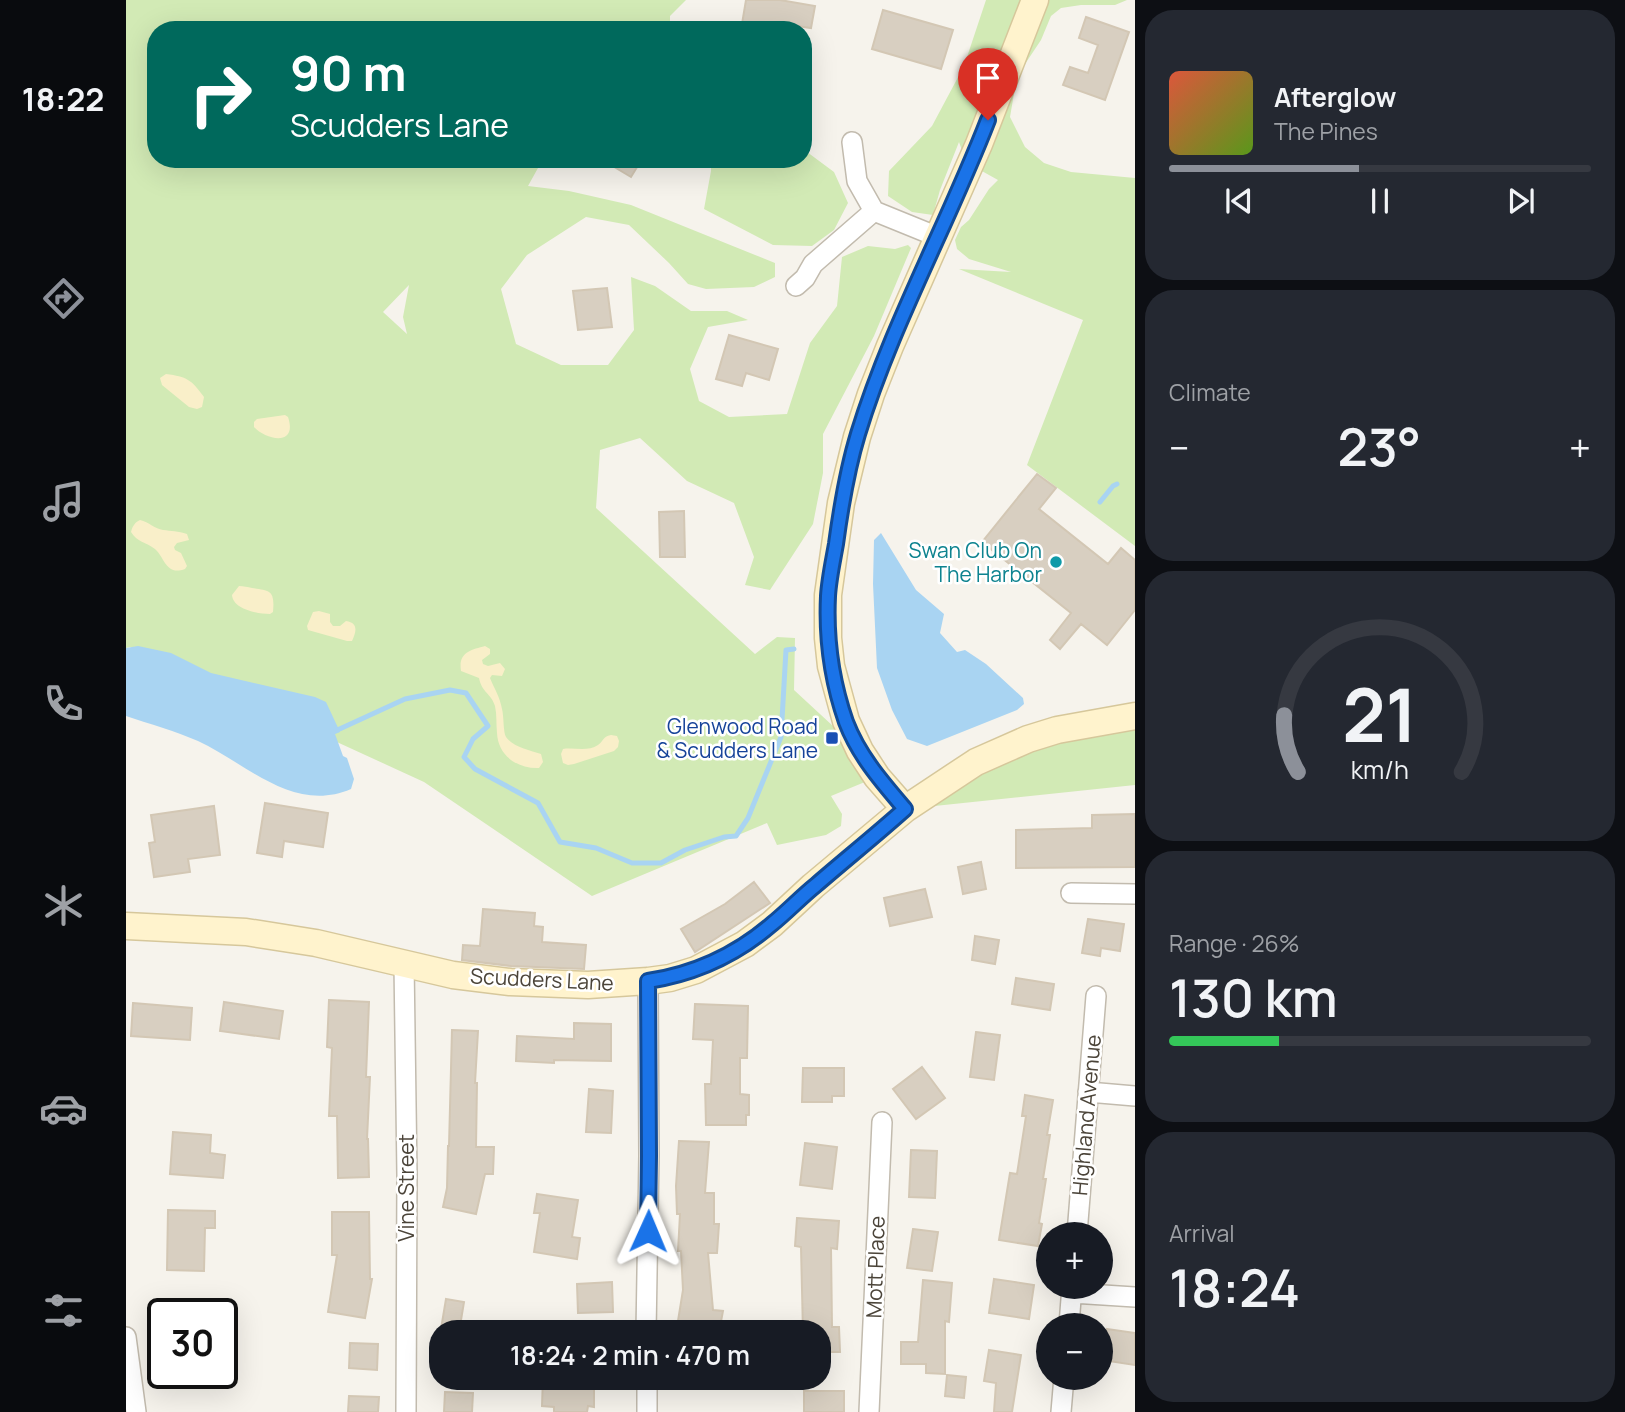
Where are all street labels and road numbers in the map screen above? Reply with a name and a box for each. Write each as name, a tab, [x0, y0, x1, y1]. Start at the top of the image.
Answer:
street label: Scudders Lane	[470, 961, 614, 997]
street label: Highland Avenue	[1065, 1033, 1107, 1197]
street label: Vine Street	[392, 1134, 420, 1242]
street label: Mott Place	[859, 1215, 891, 1319]

